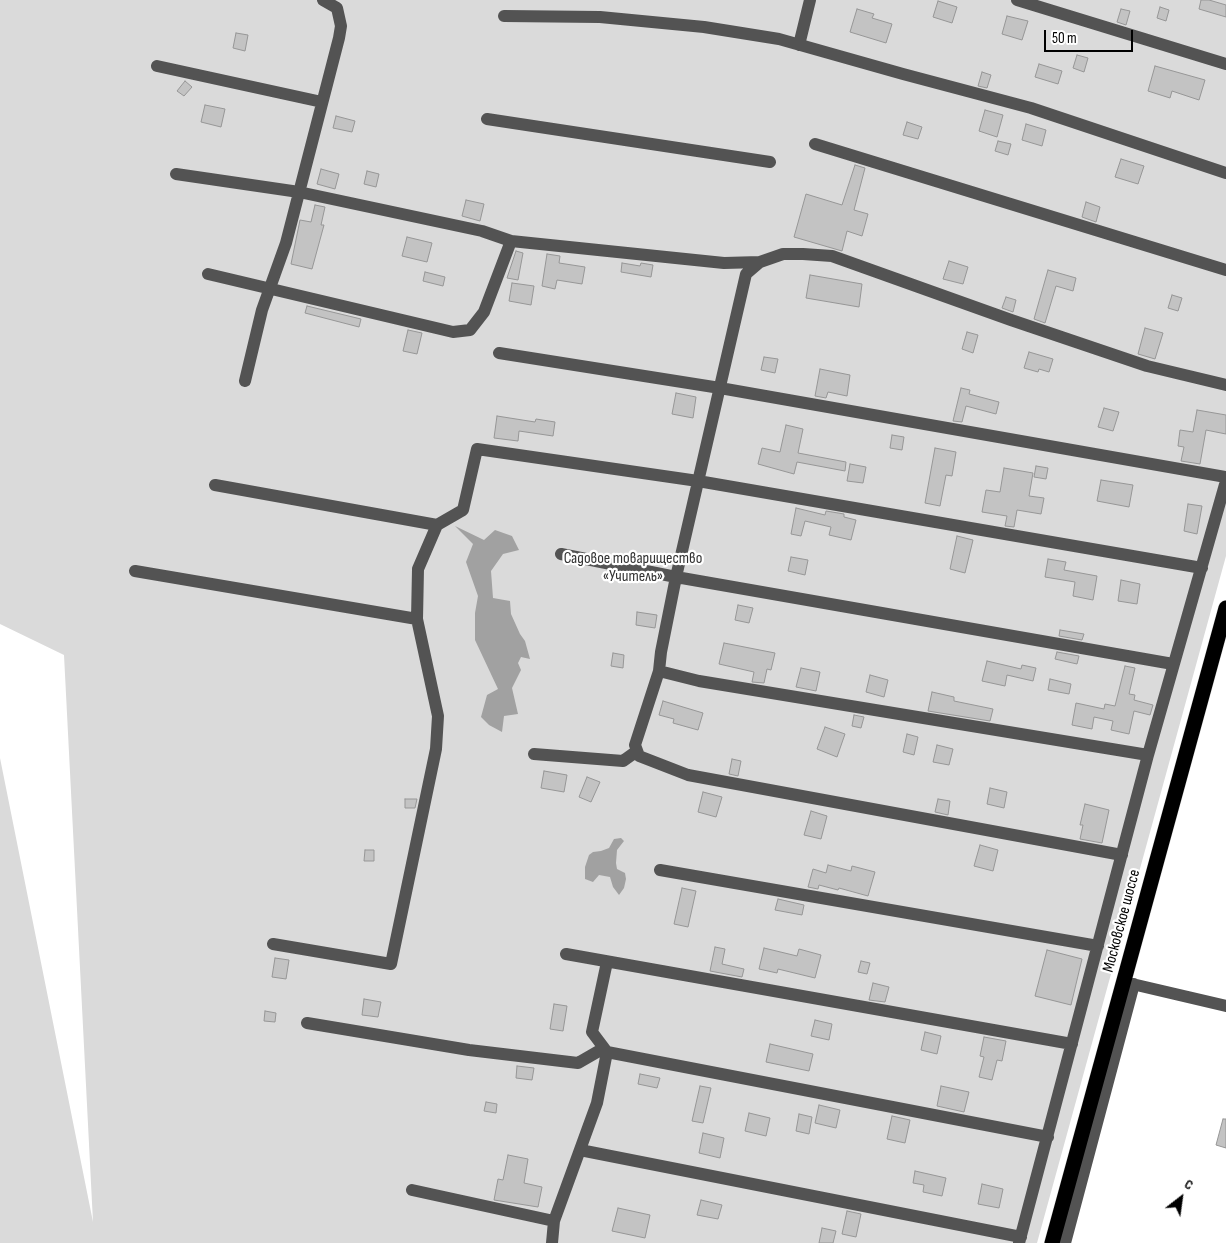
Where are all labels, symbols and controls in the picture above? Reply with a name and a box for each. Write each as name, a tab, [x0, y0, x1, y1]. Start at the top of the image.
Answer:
scale bar	[1046, 20, 1135, 52]
text: 50 m	[1052, 29, 1077, 48]
park label: Садовое товарищество «Учитель»	[564, 549, 702, 587]
street label: Московское шоссе	[1099, 868, 1145, 974]
north arrow	[1156, 1173, 1206, 1223]
text: С	[1181, 1175, 1196, 1194]

